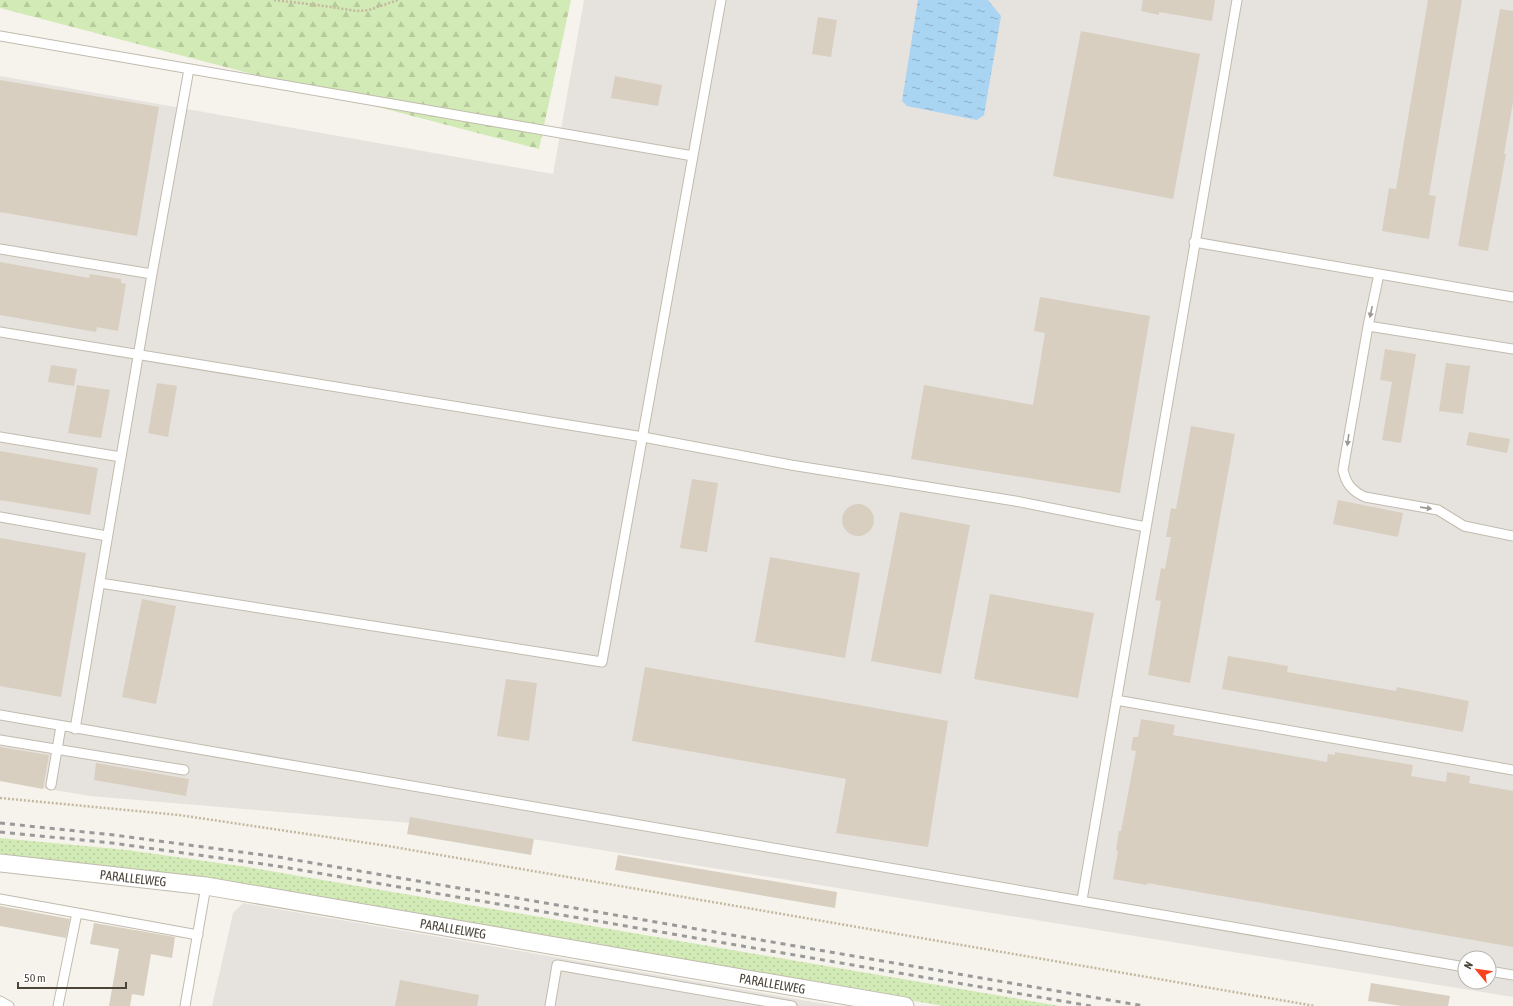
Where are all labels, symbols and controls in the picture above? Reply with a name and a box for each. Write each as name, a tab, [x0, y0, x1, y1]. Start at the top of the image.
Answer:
one-way arrow	[1368, 306, 1374, 318]
one-way arrow	[1345, 434, 1351, 446]
one-way arrow	[1420, 505, 1432, 511]
street label: PARALLELWEG	[99, 867, 167, 889]
street label: PARALLELWEG	[419, 915, 487, 941]
north arrow	[1457, 950, 1497, 990]
text: N	[1461, 959, 1475, 971]
scale bar	[18, 964, 126, 990]
street label: PARALLELWEG	[738, 970, 807, 996]
text: 50 m	[24, 971, 46, 985]

